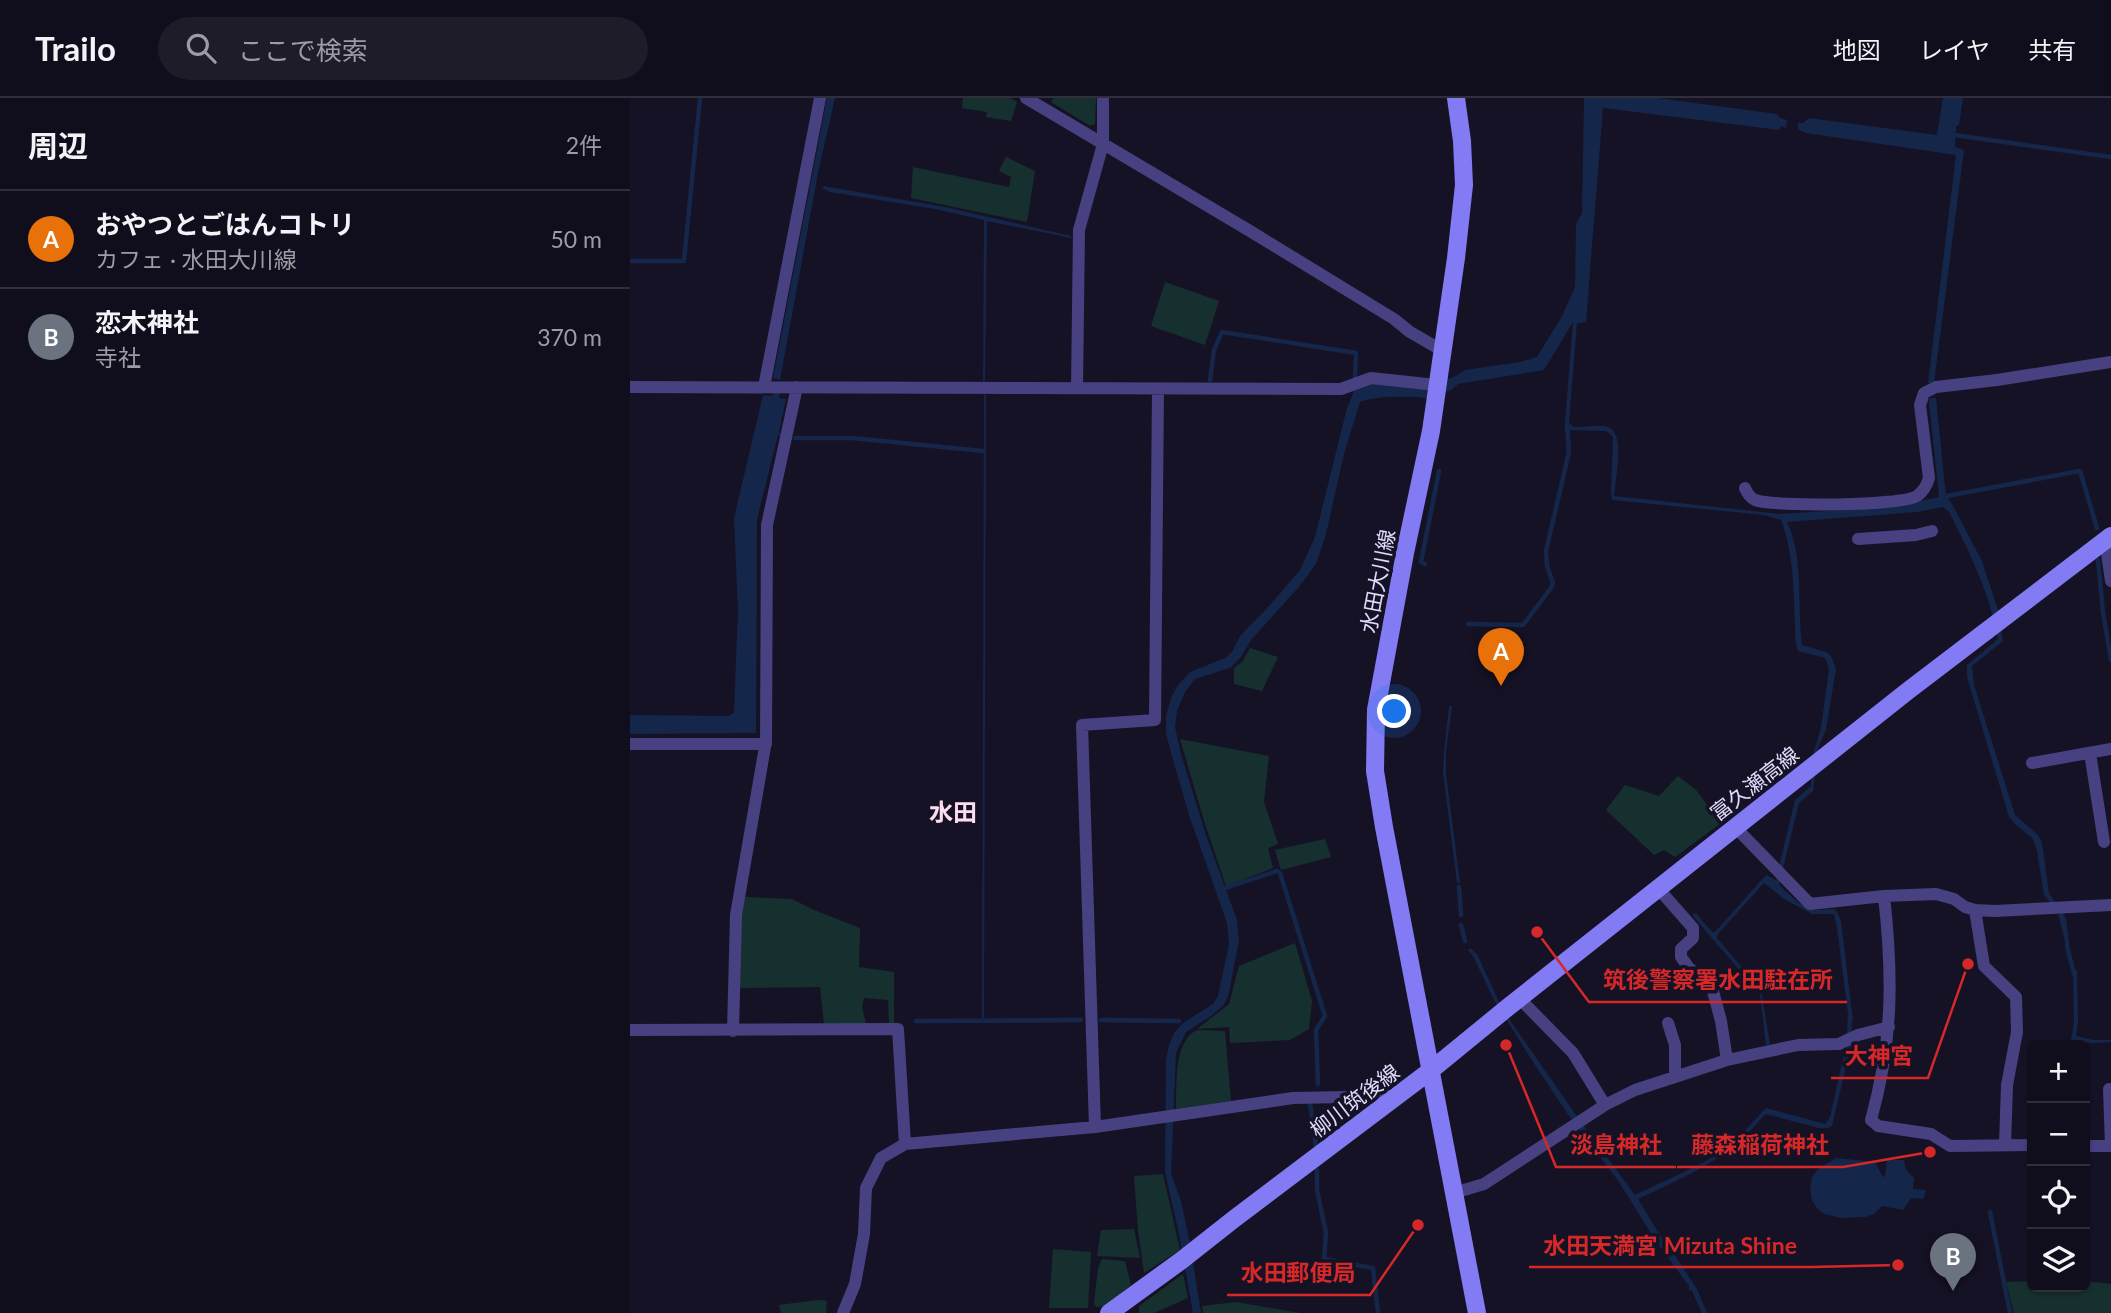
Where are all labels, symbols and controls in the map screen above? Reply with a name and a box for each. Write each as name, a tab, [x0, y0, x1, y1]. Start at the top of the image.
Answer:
search box	[158, 17, 648, 80]
text: Trailo	[35, 28, 116, 68]
icon: search	[182, 29, 220, 67]
text: ここで検索	[238, 34, 368, 66]
text: 地図	[1833, 35, 1881, 64]
text: レイヤ	[1919, 35, 1990, 64]
text: 共有	[2028, 35, 2076, 64]
text: 周辺	[28, 127, 88, 163]
text: 2件	[566, 131, 602, 159]
text: おやつとごはんコトリ	[95, 208, 355, 240]
text: A	[43, 225, 59, 253]
text: 50 m	[551, 225, 602, 253]
text: カフェ · 水田大川線	[95, 245, 297, 273]
text: 恋木神社	[95, 306, 199, 338]
text: B	[43, 323, 59, 351]
text: 370 m	[537, 323, 602, 351]
text: 寺社	[95, 343, 141, 371]
street label: 水田大川線	[1355, 527, 1399, 635]
pin: A	[1478, 628, 1524, 686]
your location	[1377, 694, 1411, 728]
street label: 富久瀬高線	[1705, 741, 1803, 825]
district label: 水田	[929, 797, 977, 826]
callout: 筑後警察署水田駐在所	[1589, 958, 1847, 1002]
text: 筑後警察署水田駐在所	[1603, 965, 1833, 993]
callout: 大神宮	[1831, 1034, 1928, 1078]
map controls	[2027, 1040, 2090, 1292]
button: +	[2027, 1040, 2090, 1103]
text: 大神宮	[1845, 1041, 1914, 1069]
street label: 柳川筑後線	[1305, 1058, 1403, 1142]
button: −	[2027, 1103, 2090, 1166]
callout: 淡島神社	[1556, 1123, 1676, 1167]
callout: 藤森稲荷神社	[1677, 1123, 1843, 1167]
text: 淡島神社	[1570, 1130, 1662, 1158]
text: 藤森稲荷神社	[1691, 1130, 1829, 1158]
button: locate	[2027, 1166, 2090, 1229]
callout: 水田天満宮 Mizuta Shine	[1529, 1223, 1811, 1267]
button: layers	[2027, 1229, 2090, 1292]
text: 水田天満宮 Mizuta Shine	[1543, 1231, 1797, 1259]
pin: B	[1930, 1233, 1976, 1291]
callout: 水田郵便局	[1227, 1251, 1370, 1295]
text: 水田郵便局	[1241, 1258, 1356, 1286]

